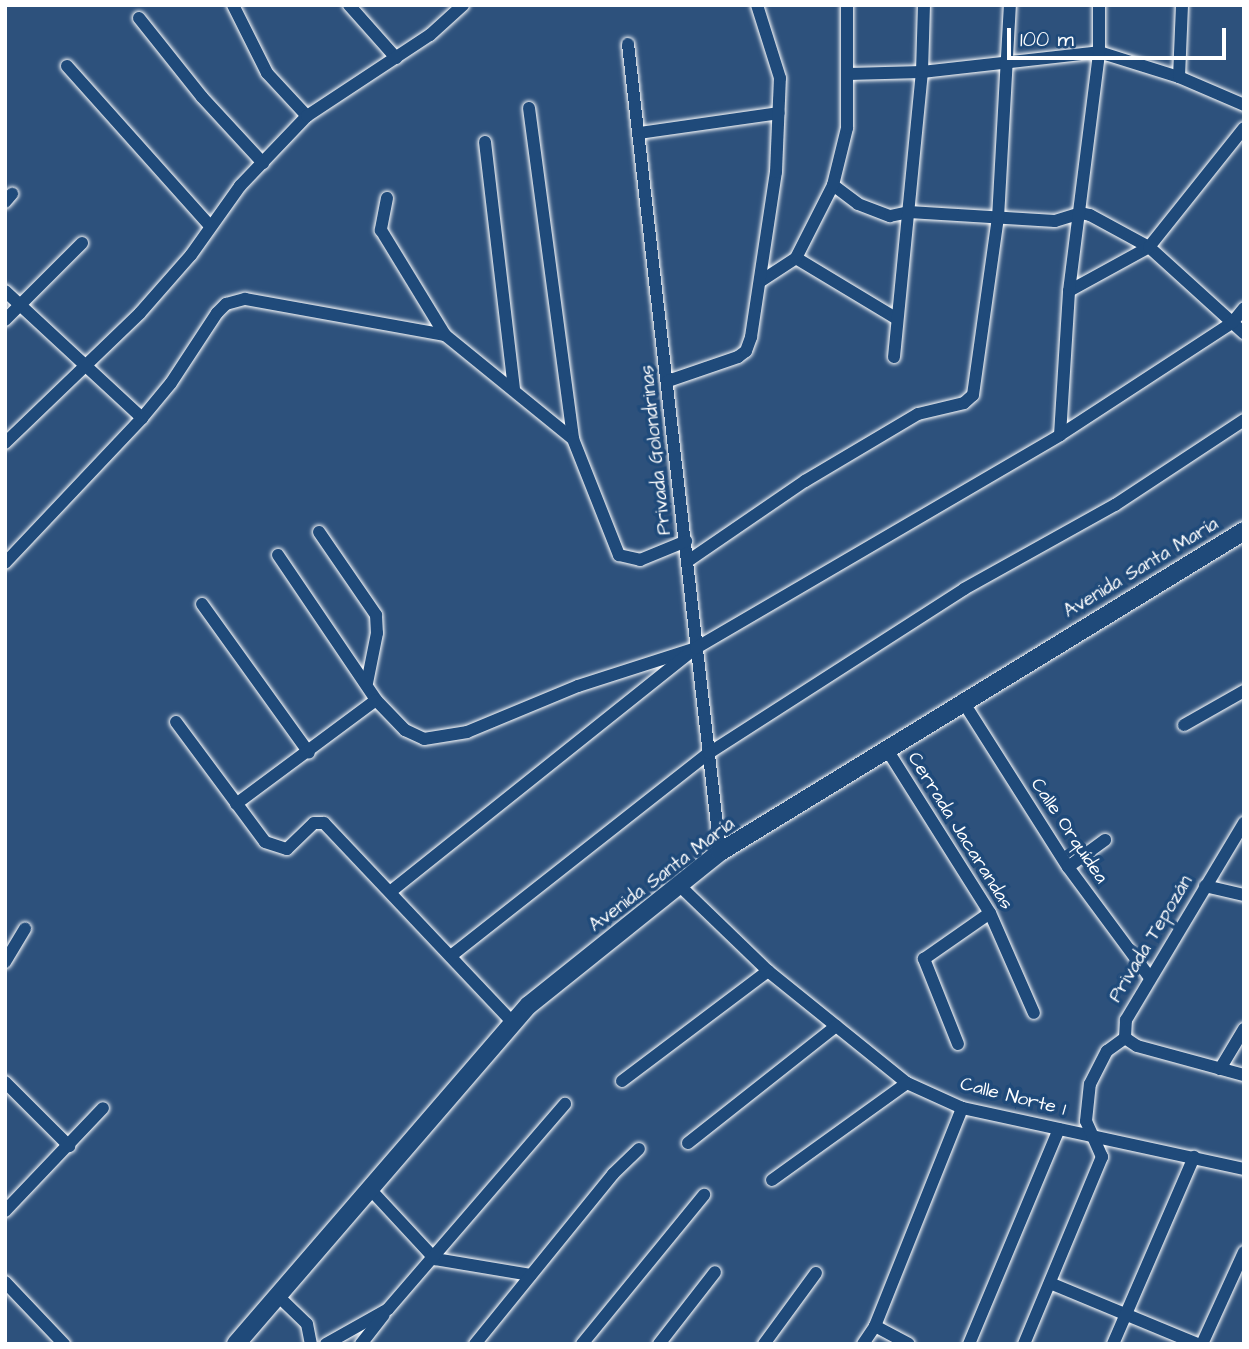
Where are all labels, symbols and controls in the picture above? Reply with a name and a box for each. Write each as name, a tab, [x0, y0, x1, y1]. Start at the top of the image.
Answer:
scale bar	[1011, 14, 1230, 58]
text: 100 m	[1020, 25, 1074, 54]
street label: Privada Golondrinas	[636, 364, 676, 536]
street label: Avenida Santa María	[1060, 513, 1222, 623]
street label: Cerrada Jacarandas	[902, 748, 1018, 914]
street label: Calle Orquídea	[1025, 774, 1113, 888]
street label: Avenida Santa María	[585, 813, 739, 937]
street label: Privada Tepozán	[1104, 871, 1198, 1007]
street label: Calle Norte 1	[958, 1073, 1068, 1121]

